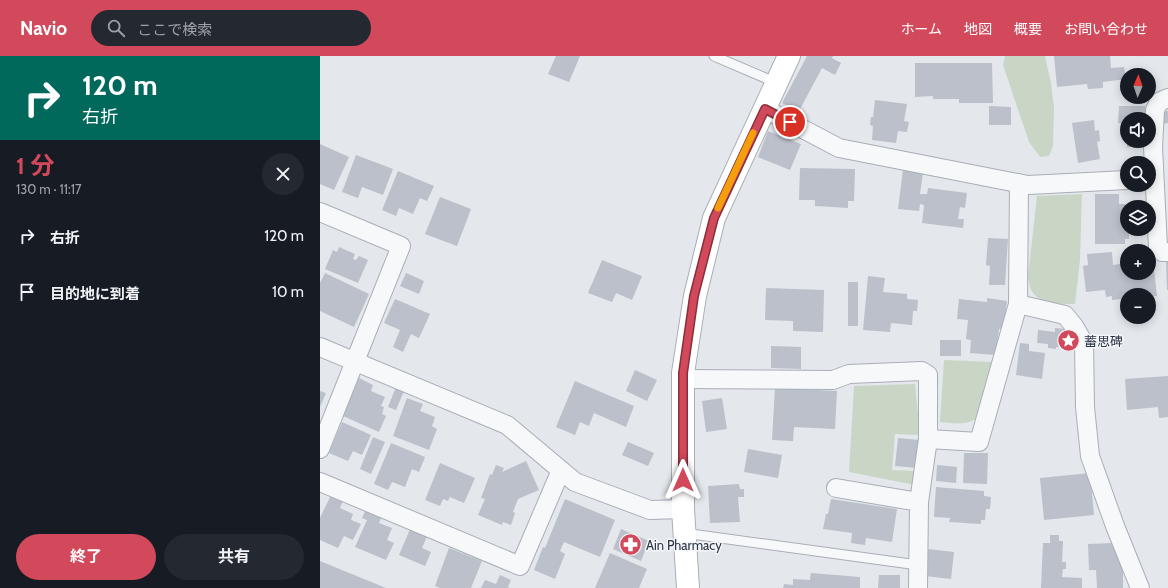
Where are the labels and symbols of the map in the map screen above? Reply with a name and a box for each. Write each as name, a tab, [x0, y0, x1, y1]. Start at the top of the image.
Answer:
north arrow	[1120, 68, 1156, 104]
pin	[773, 105, 807, 139]
place icon: 蓄思碑	[1055, 328, 1081, 354]
place label: 蓄思碑	[1084, 333, 1123, 349]
position arrow	[662, 459, 704, 501]
pharmacy icon: Ain Pharmacy	[618, 532, 644, 558]
place label: Ain Pharmacy	[646, 537, 722, 553]

